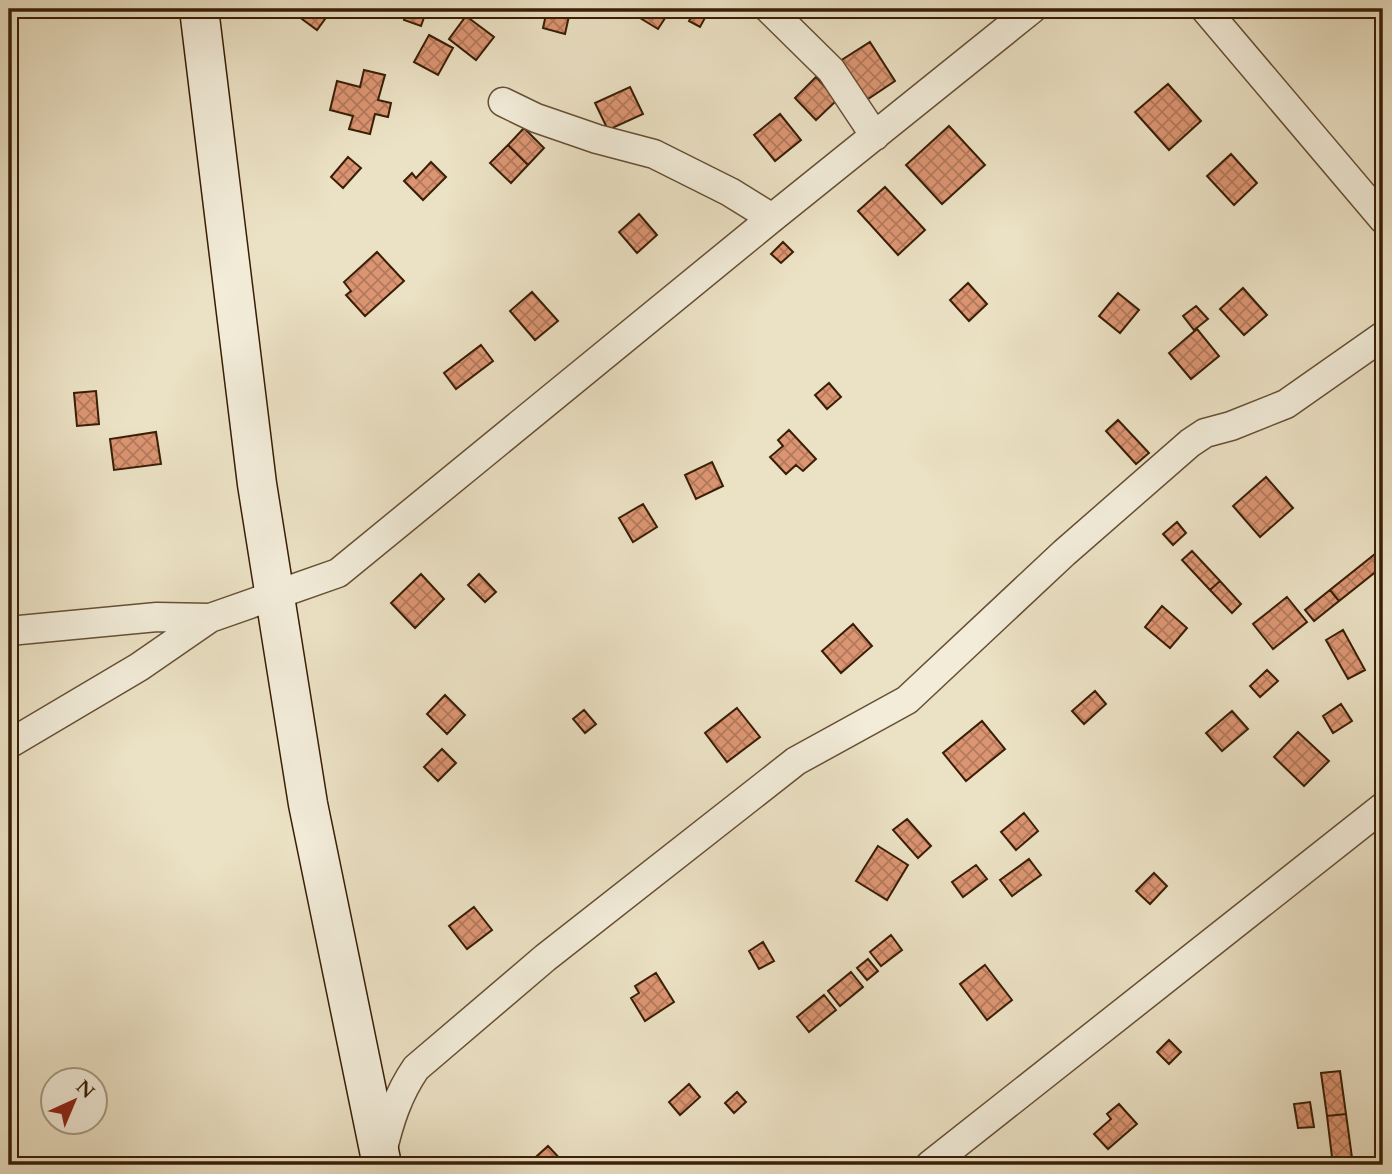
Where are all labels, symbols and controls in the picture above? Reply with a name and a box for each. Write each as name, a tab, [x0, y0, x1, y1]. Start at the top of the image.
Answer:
north arrow	[38, 1066, 108, 1136]
text: N	[70, 1074, 100, 1105]

